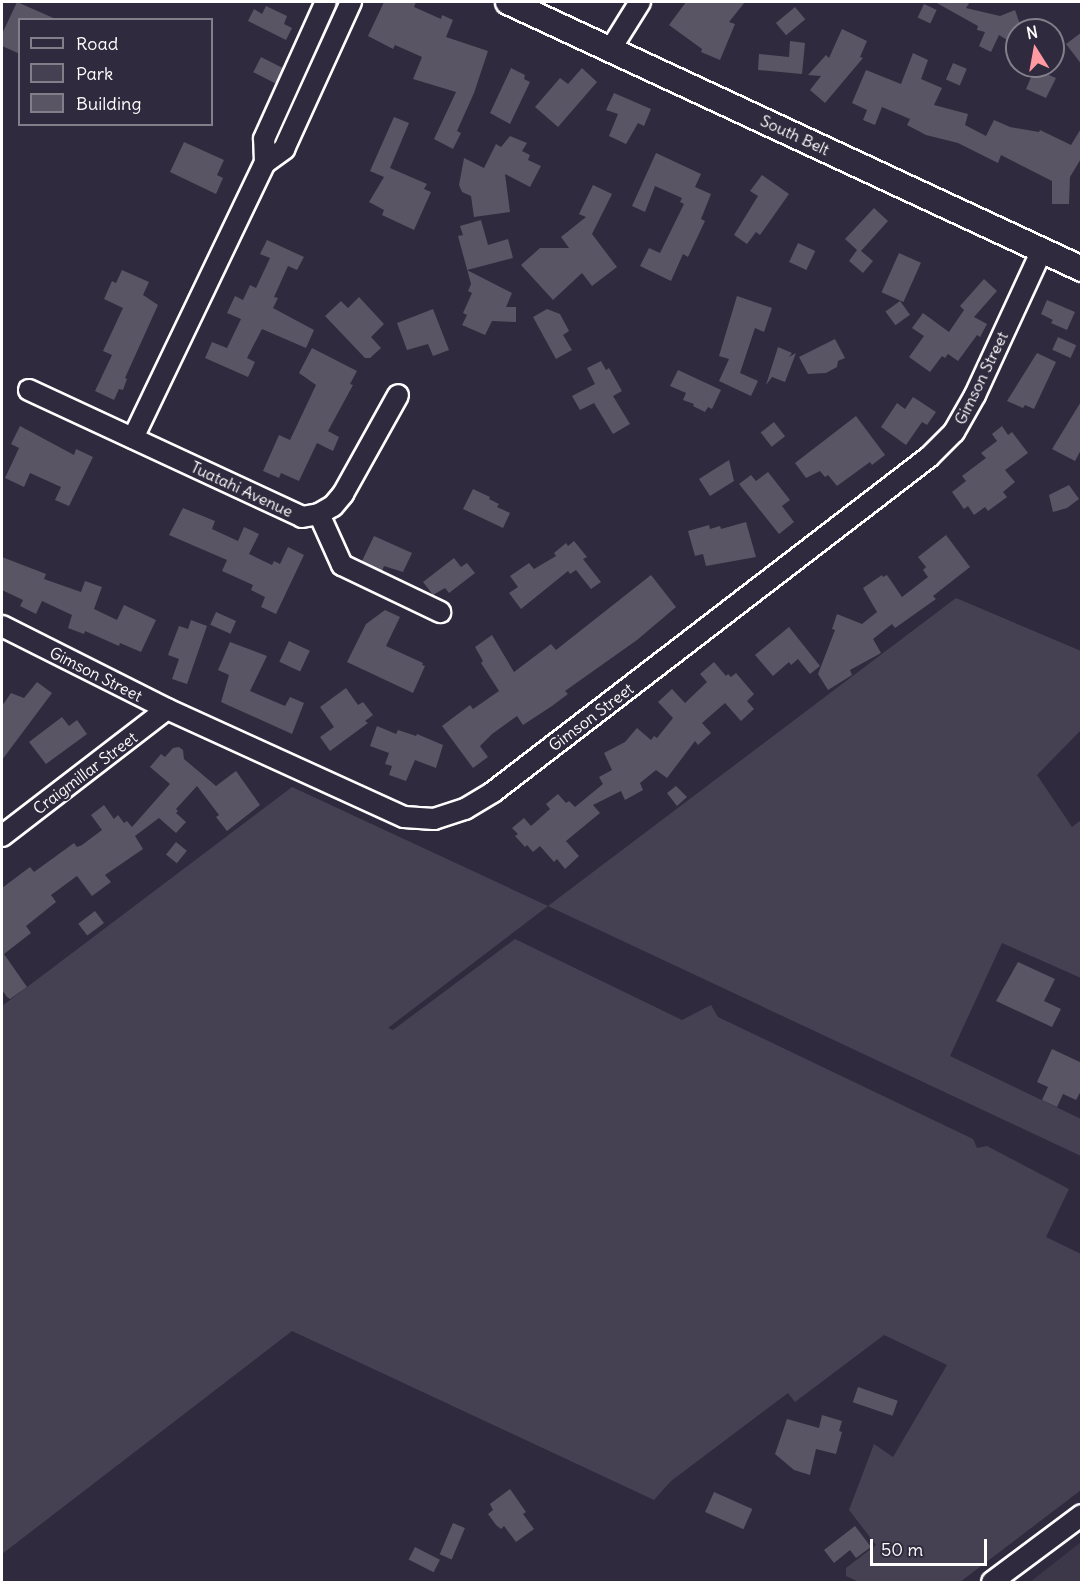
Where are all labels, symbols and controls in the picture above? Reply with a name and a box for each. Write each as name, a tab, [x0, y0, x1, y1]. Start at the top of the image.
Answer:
legend	[18, 18, 213, 126]
north arrow	[1005, 18, 1065, 78]
text: N	[1025, 21, 1039, 43]
text: Road	[76, 32, 118, 55]
text: Park	[76, 62, 113, 85]
text: Building	[76, 92, 141, 115]
street label: South Belt	[758, 111, 832, 159]
street label: Gimson Street	[950, 328, 1012, 428]
street label: Tuatahi Avenue	[188, 457, 296, 521]
street label: Gimson Street	[47, 642, 145, 706]
street label: Gimson Street	[545, 679, 637, 755]
street label: Craigmillar Street	[29, 728, 141, 818]
scale bar	[873, 1527, 990, 1565]
text: 50 m	[881, 1538, 923, 1561]

